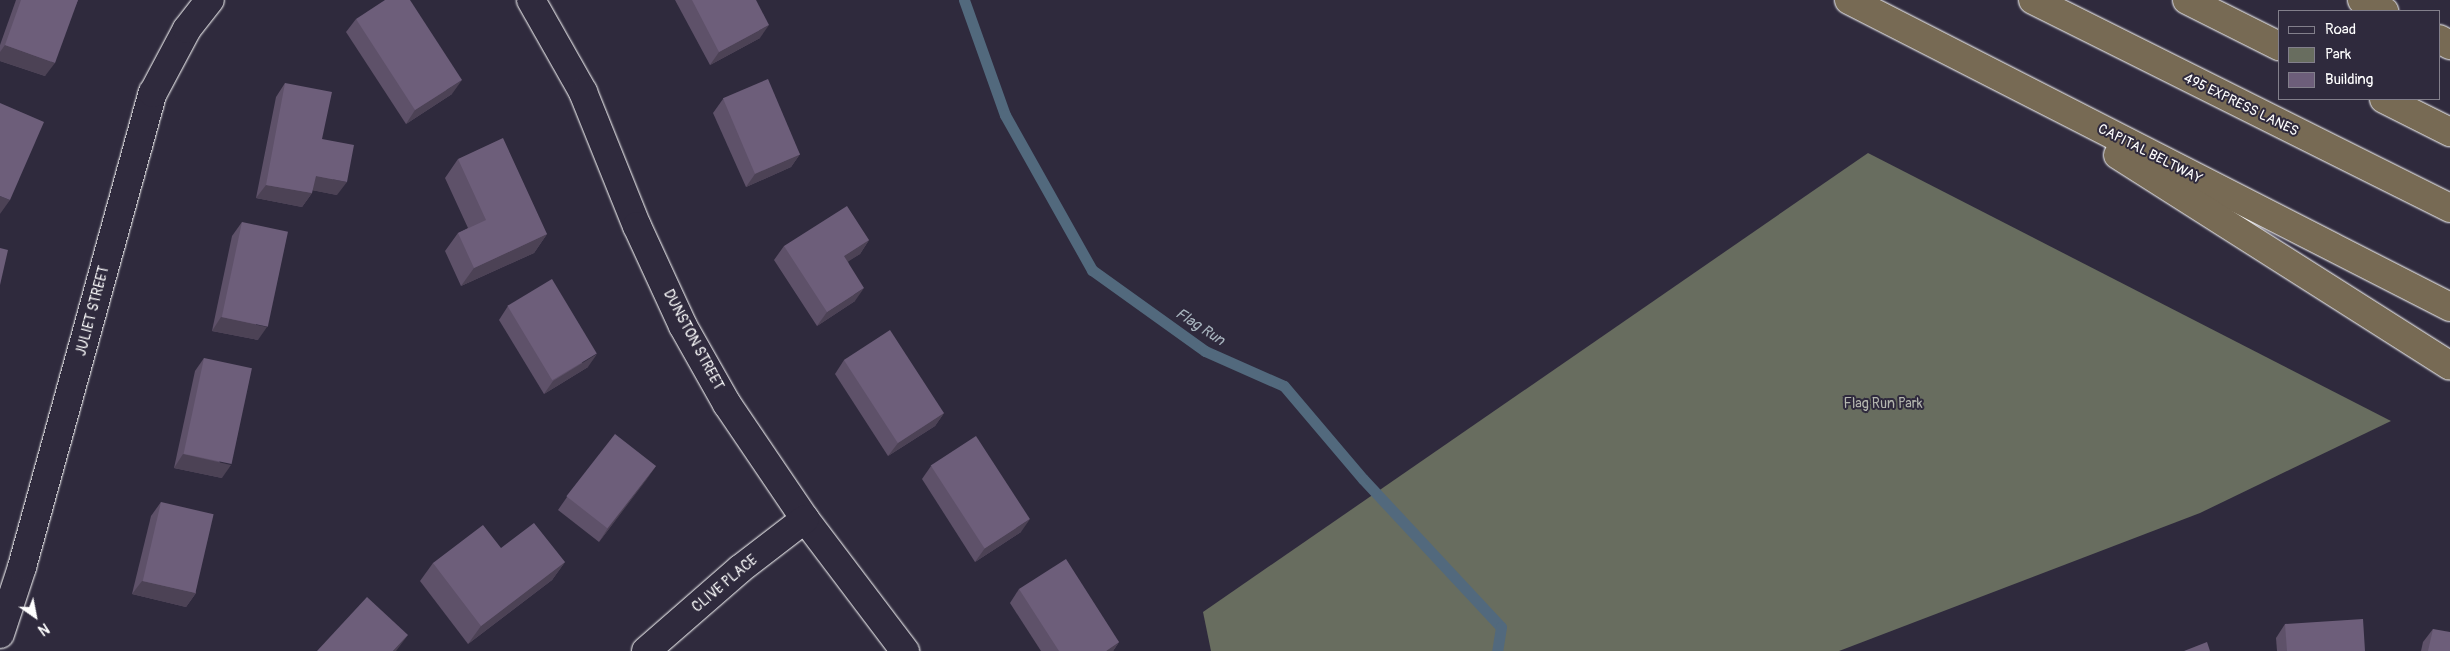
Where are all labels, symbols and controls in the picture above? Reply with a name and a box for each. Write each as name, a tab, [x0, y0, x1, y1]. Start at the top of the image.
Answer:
legend	[2278, 10, 2440, 100]
text: Road	[2325, 20, 2356, 39]
text: Park	[2325, 45, 2351, 64]
street label: 495 EXPRESS LANES	[2181, 70, 2301, 140]
text: Building	[2325, 70, 2373, 89]
street label: CAPITAL BELTWAY	[2095, 120, 2205, 188]
street label: JULIET STREET	[73, 264, 113, 358]
street label: DUNSTON STREET	[659, 287, 727, 393]
water label: Flag Run	[1172, 304, 1228, 350]
park label: Flag Run Park	[1844, 396, 1922, 412]
street label: CLIVE PLACE	[689, 552, 761, 616]
north arrow	[10, 591, 60, 641]
text: N	[35, 619, 52, 639]

